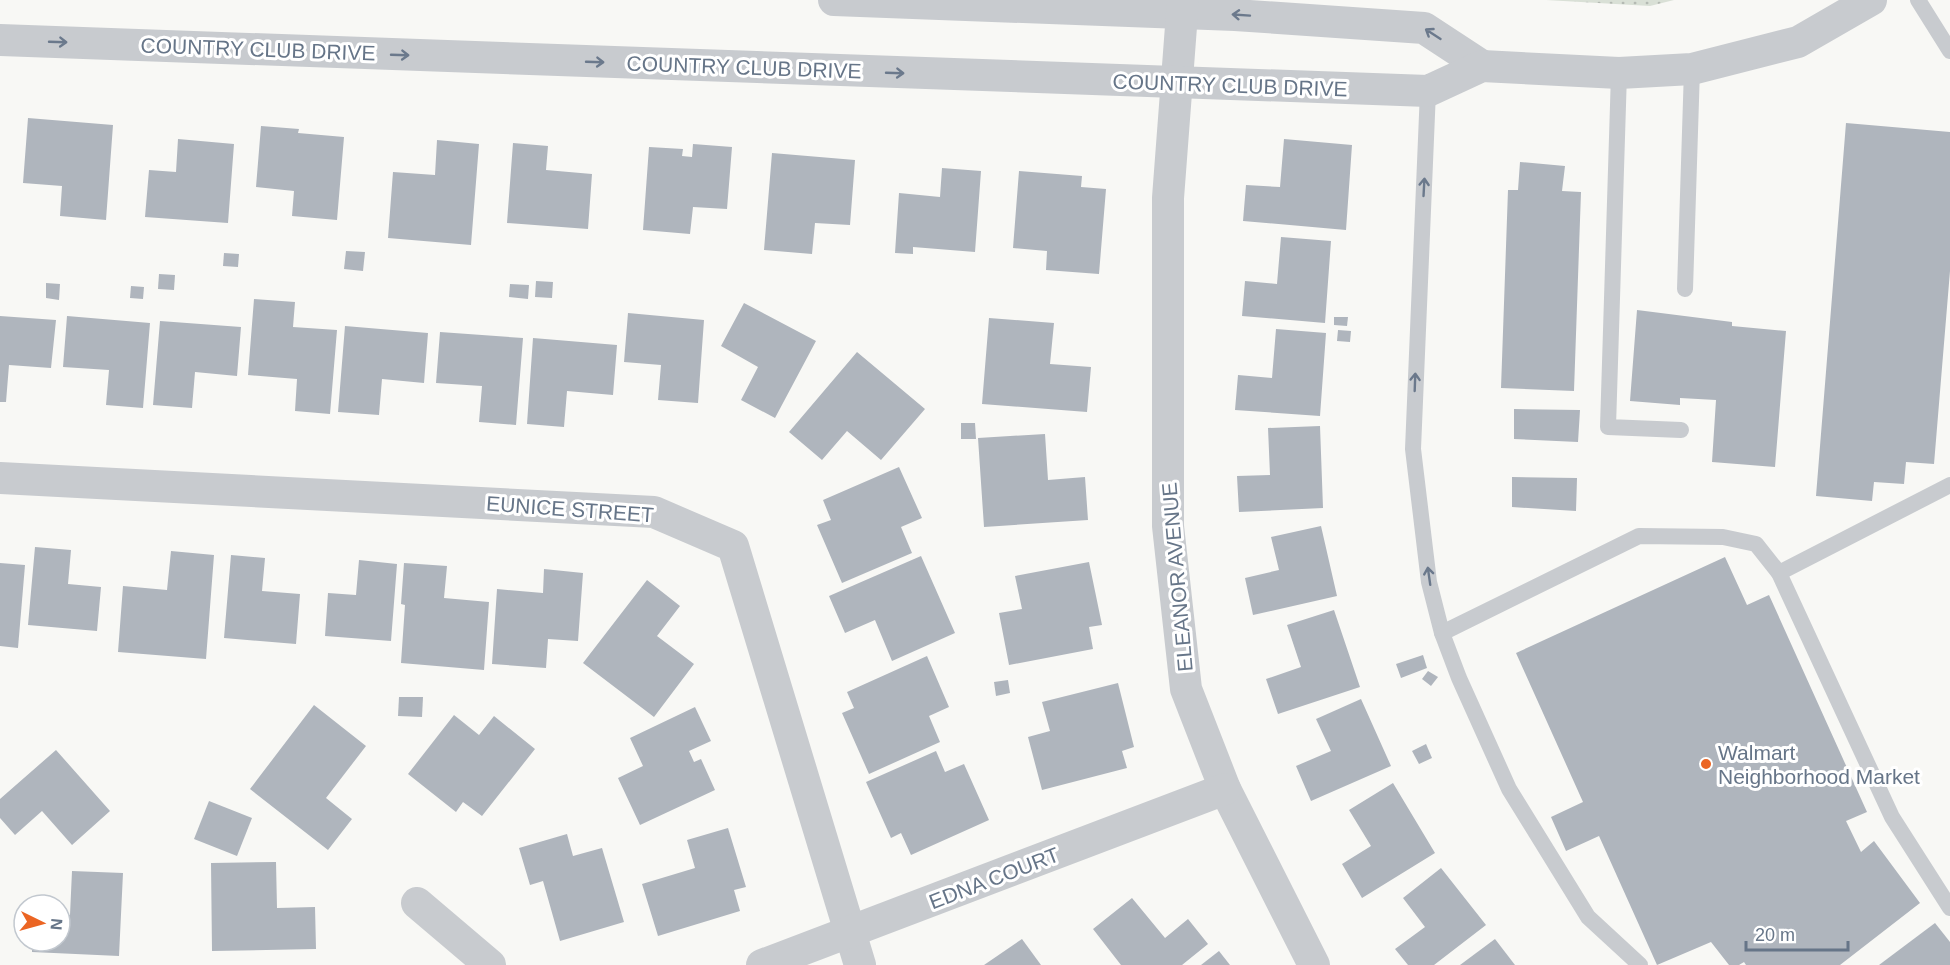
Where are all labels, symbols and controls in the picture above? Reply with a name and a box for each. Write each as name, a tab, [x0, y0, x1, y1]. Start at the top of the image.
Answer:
one-way arrow	[1231, 10, 1251, 21]
one-way arrow	[1426, 28, 1442, 40]
street label: COUNTRY CLUB DRIVE	[140, 33, 376, 65]
one-way arrow	[48, 36, 68, 48]
one-way arrow	[390, 49, 410, 60]
street label: COUNTRY CLUB DRIVE	[626, 51, 862, 83]
one-way arrow	[585, 56, 605, 67]
one-way arrow	[884, 67, 904, 78]
street label: COUNTRY CLUB DRIVE	[1112, 69, 1348, 101]
one-way arrow	[1418, 177, 1429, 197]
one-way arrow	[1410, 372, 1421, 392]
street label: ELEANOR AVENUE	[1157, 481, 1197, 673]
street label: EUNICE STREET	[485, 492, 655, 526]
one-way arrow	[1423, 566, 1434, 586]
place label: Walmart Neighborhood Market	[1718, 741, 1920, 788]
marker: Walmart Neighborhood Market	[1699, 757, 1713, 771]
street label: EDNA COURT	[926, 843, 1062, 913]
north arrow	[12, 893, 72, 953]
scale bar	[1746, 914, 1848, 952]
text: N	[47, 918, 65, 931]
text: 20 m	[1755, 925, 1795, 945]

